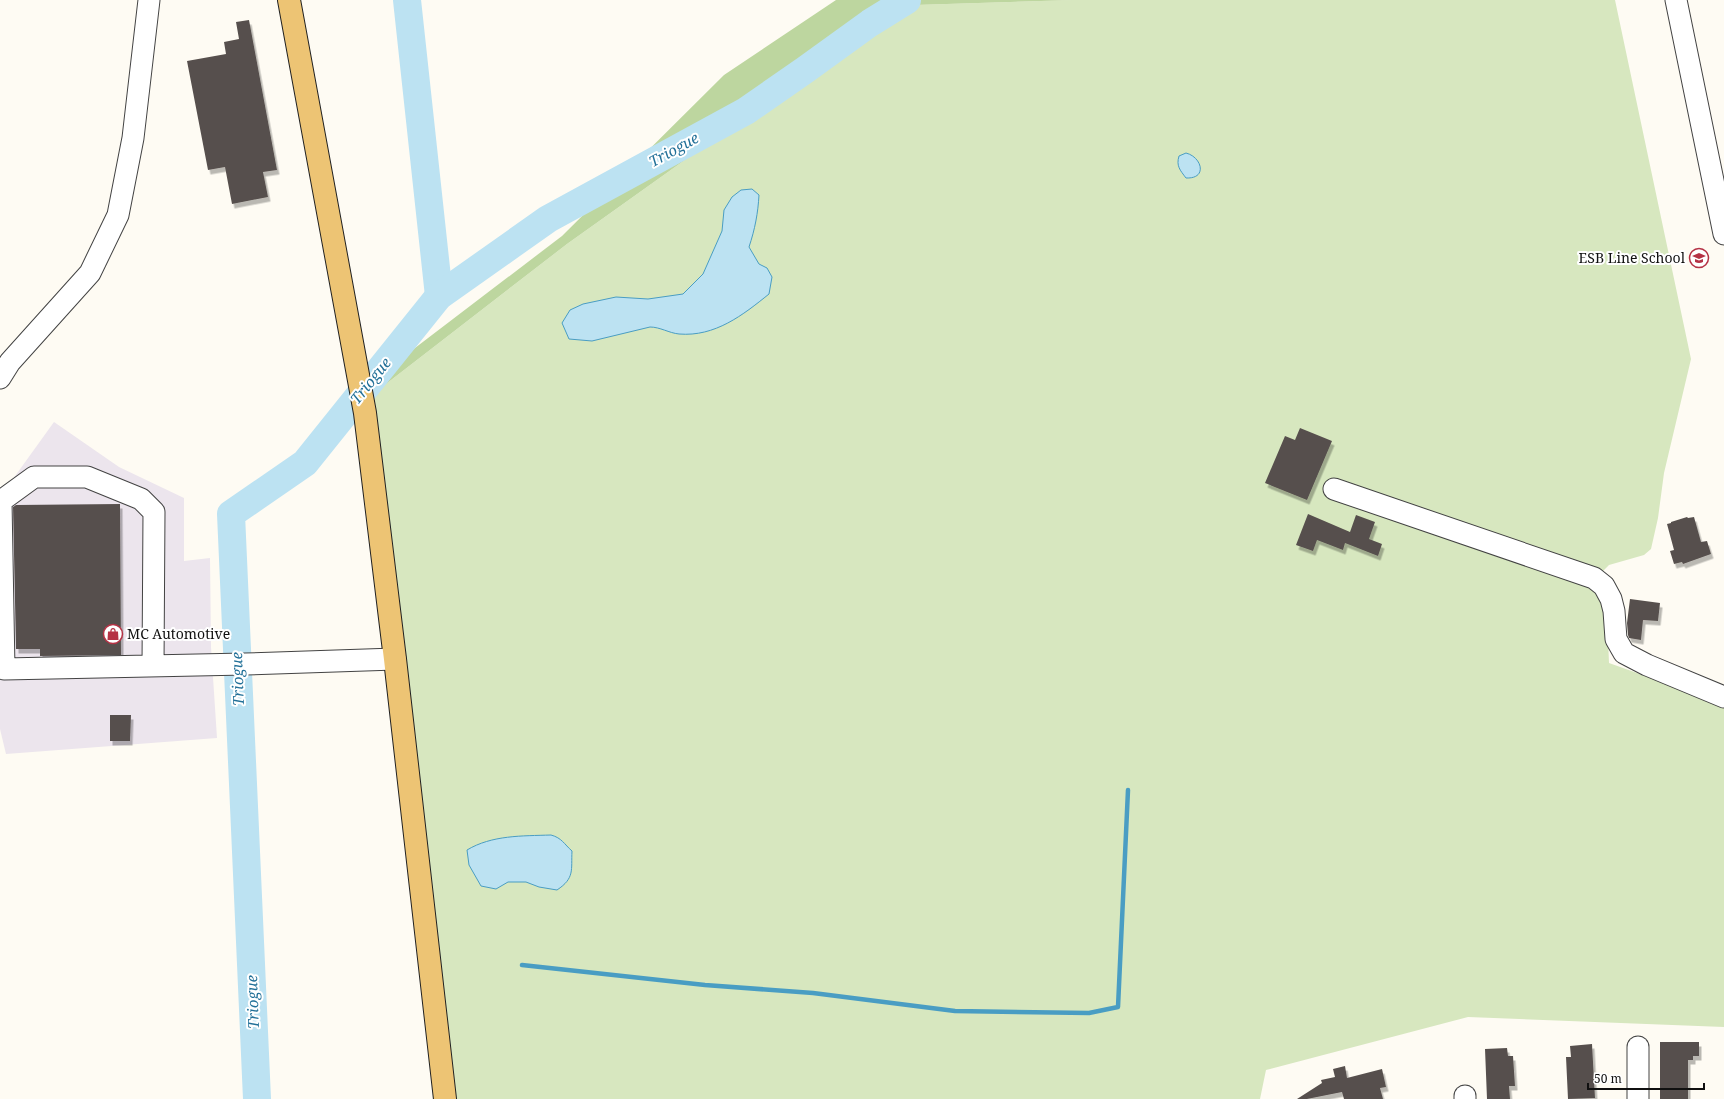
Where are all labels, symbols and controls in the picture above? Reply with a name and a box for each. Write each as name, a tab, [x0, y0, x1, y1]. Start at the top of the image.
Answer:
water label: Triogue	[645, 127, 703, 171]
school or university icon: ESB Line School	[1688, 247, 1710, 269]
place label: ESB Line School	[1579, 248, 1686, 267]
water label: Triogue	[345, 353, 395, 408]
shop icon: MC Automotive	[102, 623, 124, 645]
place label: MC Automotive	[127, 624, 230, 643]
water label: Triogue	[226, 651, 248, 706]
water label: Triogue	[241, 974, 263, 1029]
scale bar	[1588, 1065, 1704, 1091]
text: 50 m	[1594, 1070, 1622, 1087]

